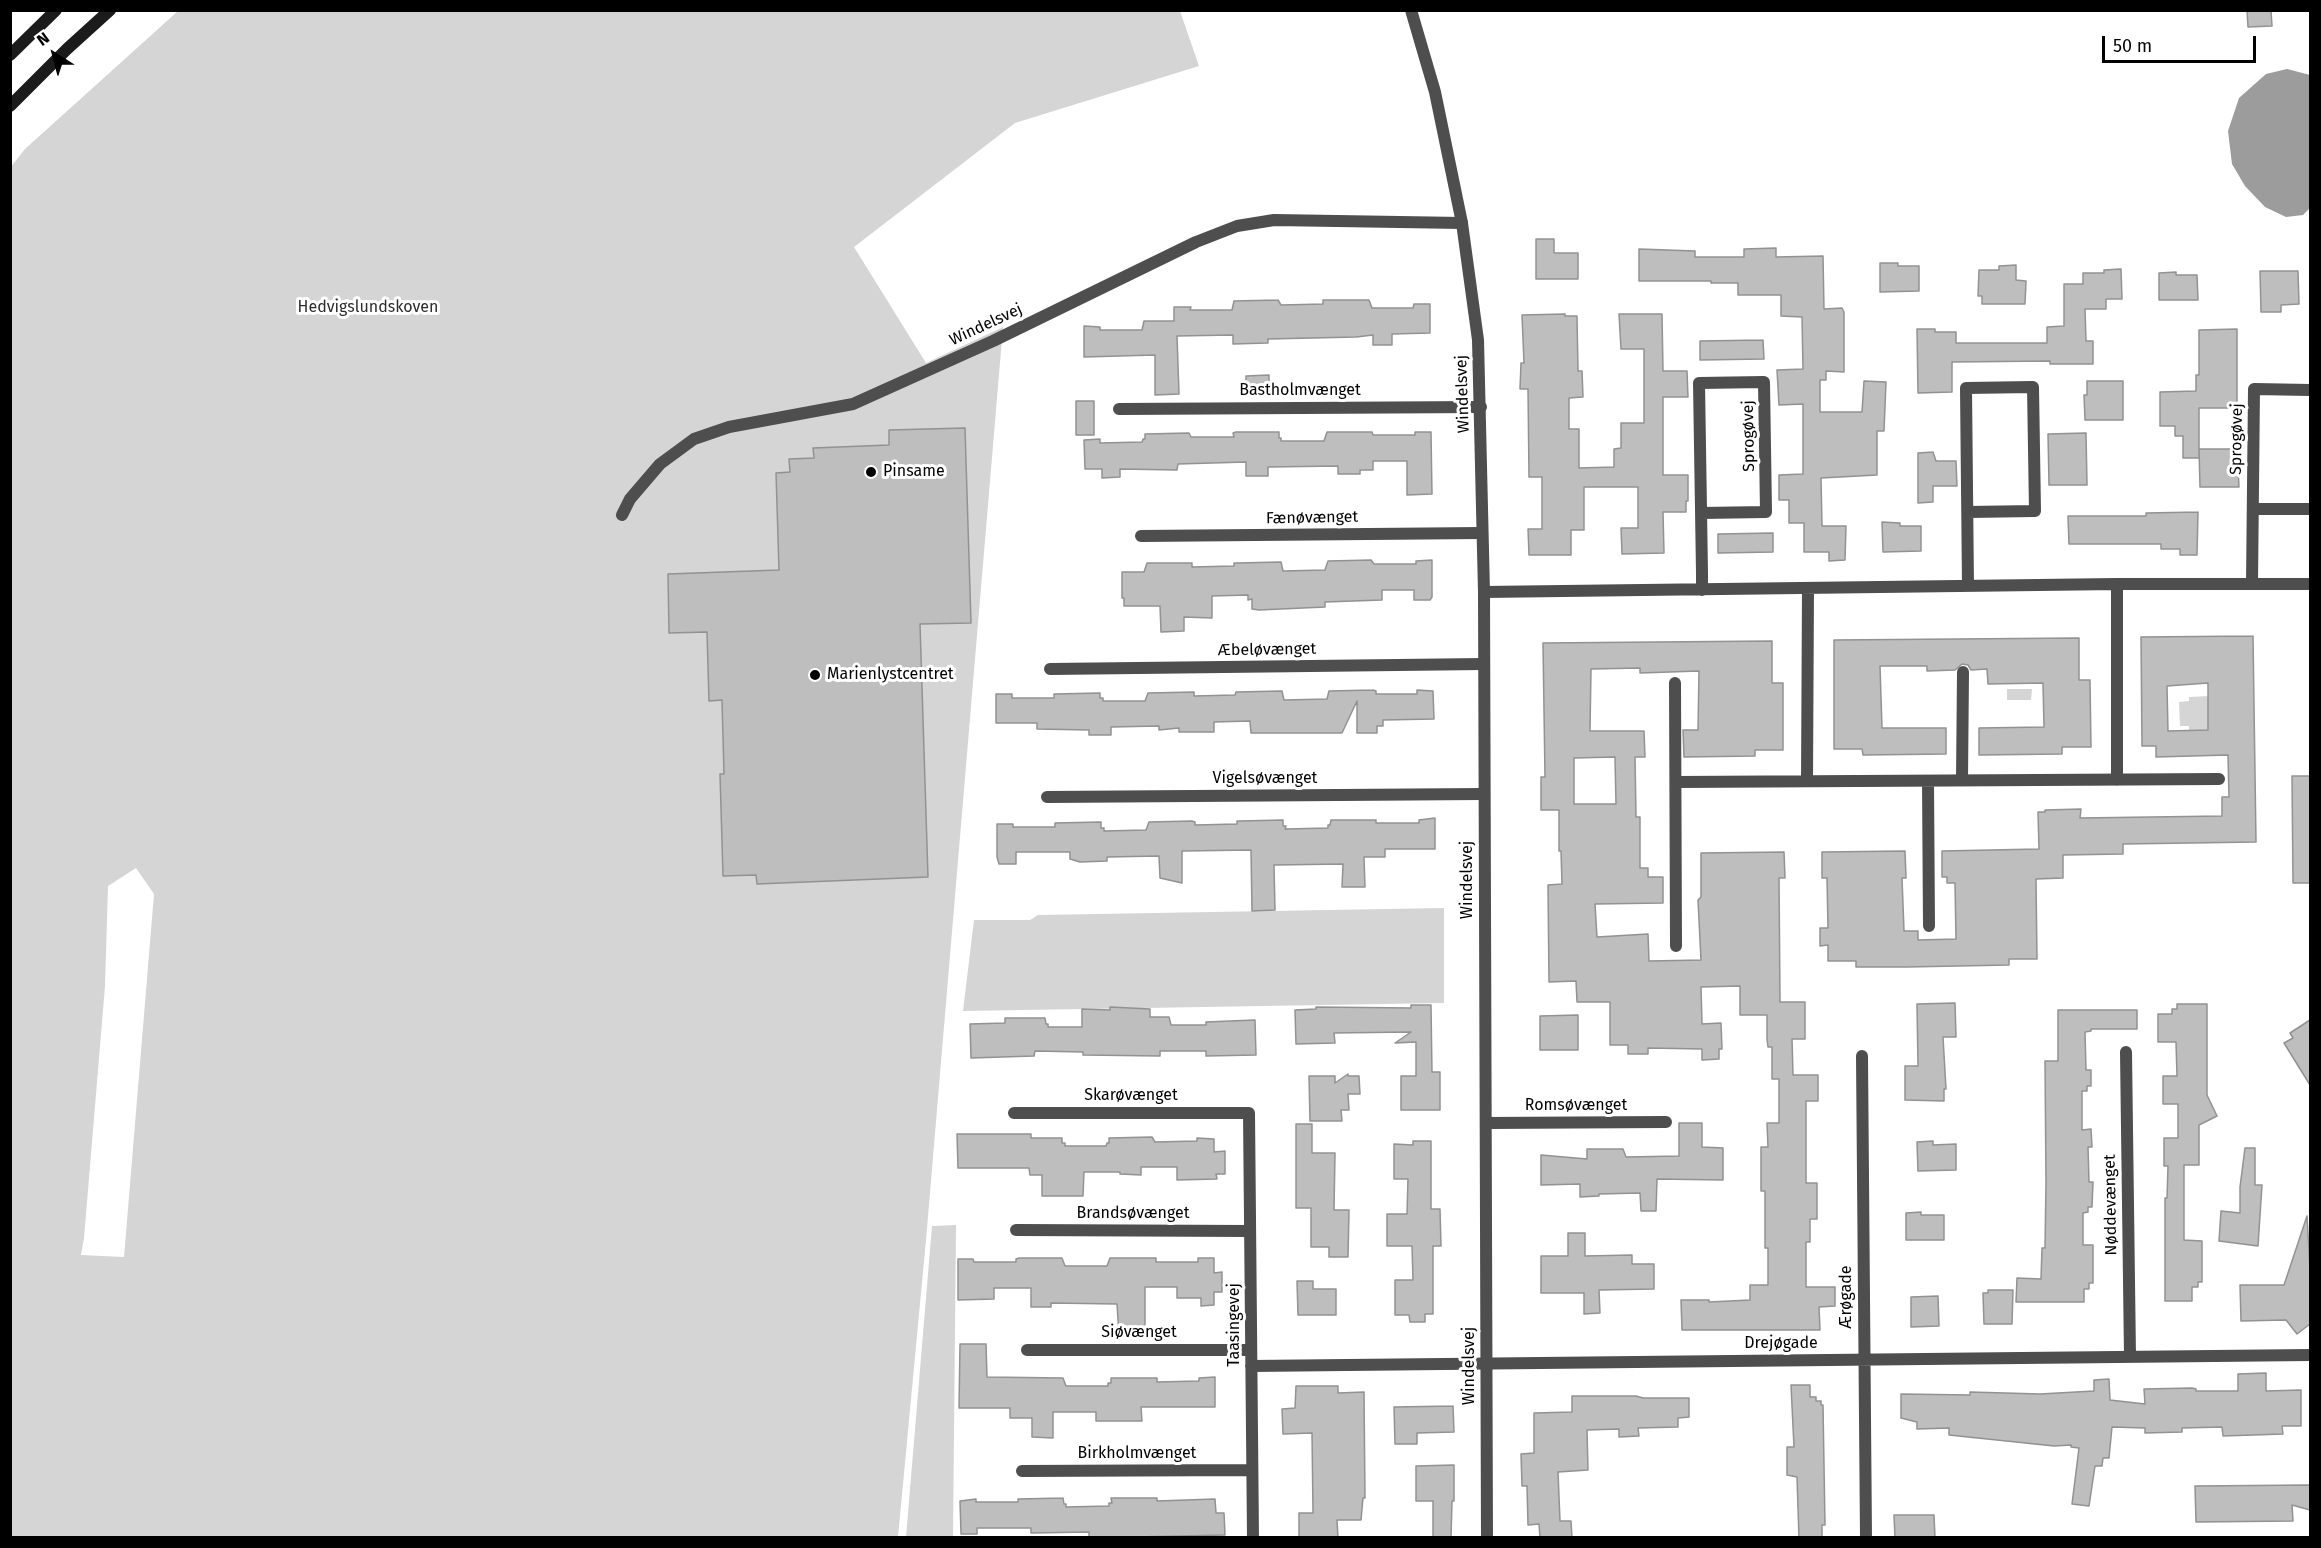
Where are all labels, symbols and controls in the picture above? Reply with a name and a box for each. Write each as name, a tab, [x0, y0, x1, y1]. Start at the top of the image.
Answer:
north arrow	[24, 24, 84, 84]
scale bar	[2105, 24, 2260, 62]
text: N	[33, 28, 53, 50]
text: 50 m	[2113, 35, 2152, 57]
park label: Hedvigslundskoven	[298, 298, 438, 318]
street label: Windelsvej	[946, 300, 1026, 350]
street label: Windelsvej	[1452, 355, 1474, 433]
street label: Bastholmvænget	[1239, 381, 1361, 401]
street label: Sprogøvej	[1739, 400, 1759, 472]
street label: Sprogøvej	[2227, 403, 2247, 475]
place label: Pinsame	[883, 462, 945, 482]
marker: Pinsame	[864, 465, 878, 479]
street label: Fænøvænget	[1266, 508, 1358, 528]
street label: Æbeløvænget	[1218, 640, 1316, 660]
place label: Marienlystcentret	[827, 665, 954, 685]
marker: Marienlystcentret	[808, 668, 822, 682]
street label: Vigelsøvænget	[1213, 769, 1317, 789]
street label: Windelsvej	[1458, 841, 1478, 919]
street label: Skarøvænget	[1084, 1086, 1178, 1106]
street label: Romsøvænget	[1525, 1096, 1627, 1116]
street label: Nøddevænget	[2101, 1154, 2121, 1256]
street label: Brandsøvænget	[1077, 1204, 1189, 1224]
street label: Ærøgade	[1837, 1266, 1857, 1328]
street label: Taasingevej	[1225, 1283, 1245, 1367]
street label: Siøvænget	[1101, 1323, 1177, 1343]
street label: Windelsvej	[1460, 1327, 1480, 1405]
street label: Drejøgade	[1744, 1334, 1818, 1354]
street label: Birkholmvænget	[1078, 1444, 1196, 1464]

